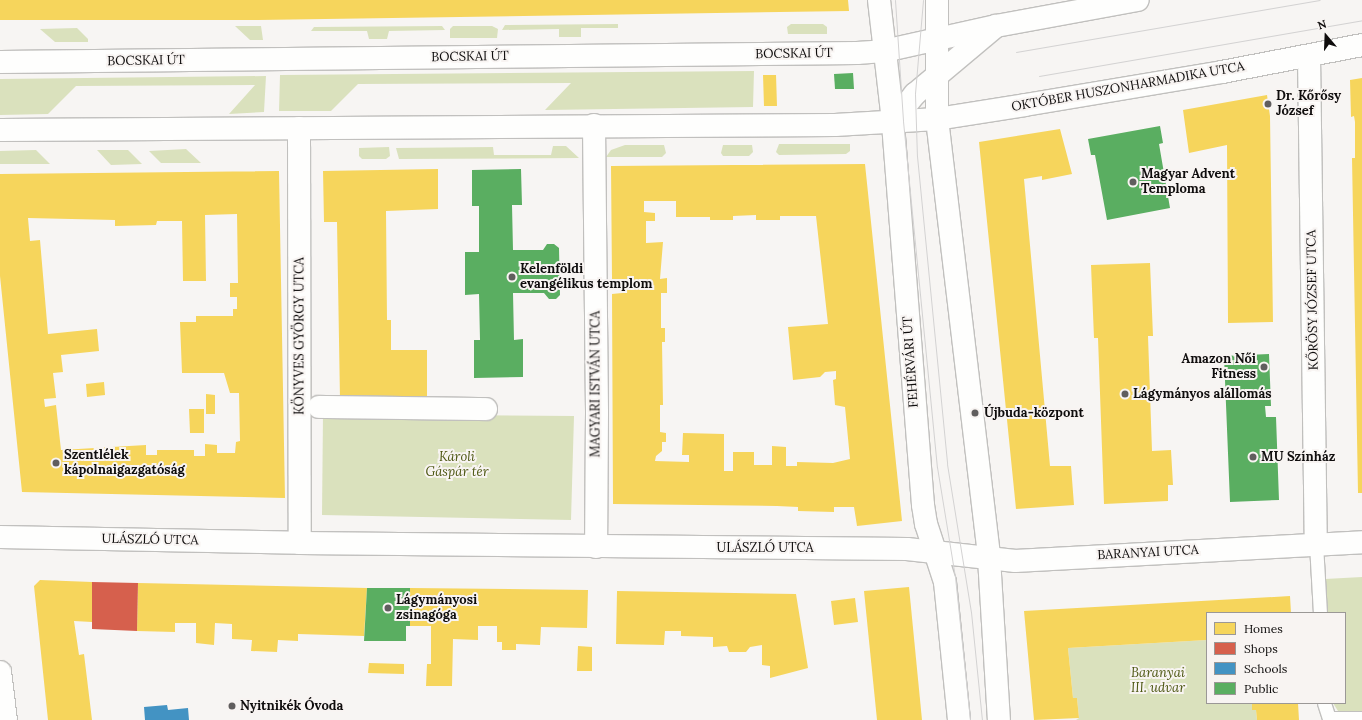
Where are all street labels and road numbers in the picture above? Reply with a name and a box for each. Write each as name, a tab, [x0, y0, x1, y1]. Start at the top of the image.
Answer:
street label: BOCSKAI ÚT	[755, 46, 833, 62]
street label: BOCSKAI ÚT	[431, 49, 509, 65]
street label: BOCSKAI ÚT	[107, 53, 185, 69]
street label: OKTÓBER HUSZONHARMADIKA UTCA	[1010, 59, 1246, 115]
street label: KŐRÖSY JÓZSEF UTCA	[1304, 230, 1322, 370]
street label: KÖNYVES GYÖRGY UTCA	[292, 257, 308, 415]
street label: MAGYARI ISTVÁN UTCA	[588, 311, 604, 457]
street label: FEHÉRVÁRI ÚT	[900, 316, 922, 408]
street label: ULÁSZLÓ UTCA	[101, 531, 199, 549]
street label: ULÁSZLÓ UTCA	[716, 540, 814, 556]
street label: BARANYAI UTCA	[1097, 543, 1199, 563]

